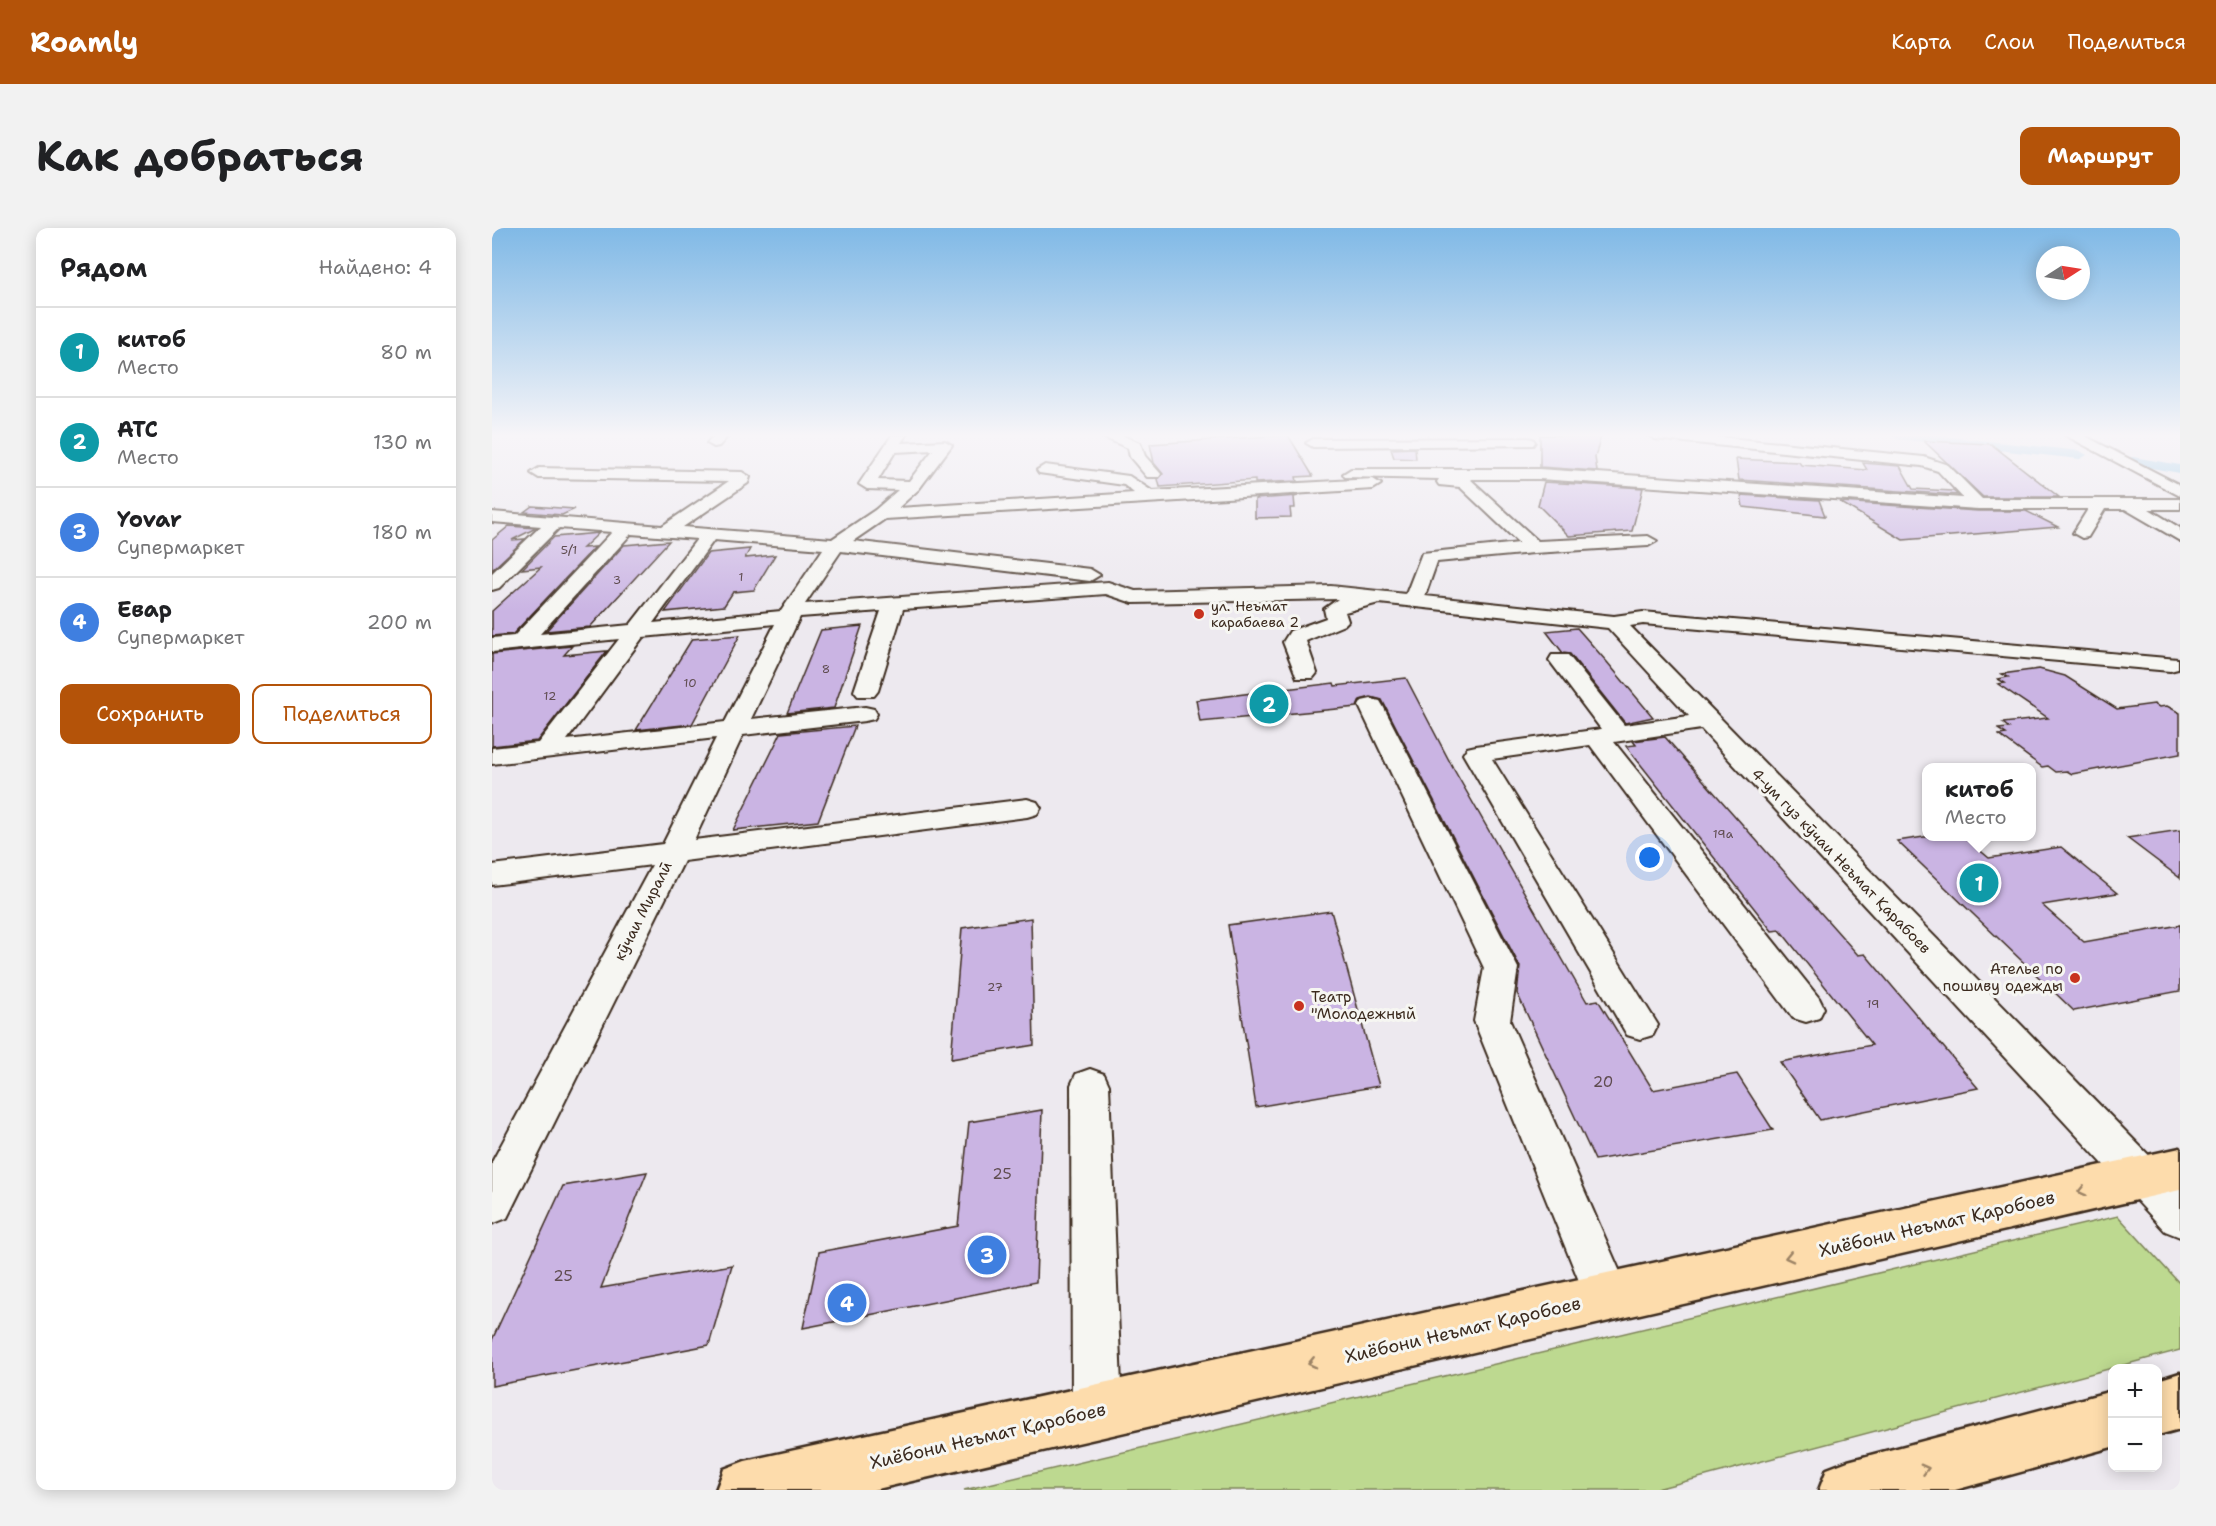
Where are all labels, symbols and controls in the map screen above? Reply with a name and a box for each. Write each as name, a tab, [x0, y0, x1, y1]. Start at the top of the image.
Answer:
text: Roamly	[30, 23, 138, 61]
text: Карта	[1891, 28, 1951, 56]
text: Слои	[1984, 28, 2035, 56]
text: Поделиться	[2068, 28, 2186, 56]
button: Маршрут	[2020, 127, 2180, 185]
text: Как добраться	[36, 128, 364, 184]
north arrow	[2036, 246, 2090, 300]
text: Рядом	[60, 250, 147, 285]
text: Найдено: 4	[319, 254, 432, 280]
text: китоб	[117, 325, 186, 354]
text: 1	[75, 339, 84, 365]
text: 80 m	[380, 339, 432, 365]
text: Место	[117, 354, 179, 380]
text: АТС	[117, 415, 158, 444]
text: 2	[73, 429, 87, 455]
text: 130 m	[373, 429, 432, 455]
text: Место	[117, 444, 179, 470]
text: Yovar	[117, 505, 182, 534]
text: 3	[73, 519, 87, 545]
text: 180 m	[372, 519, 432, 545]
text: Супермаркет	[117, 534, 244, 560]
house number: 5/1	[561, 542, 577, 558]
house number: 1	[738, 569, 744, 585]
house number: 3	[613, 572, 621, 588]
text: Евар	[117, 595, 172, 624]
place label: ул. Неъмат карабаева 2	[1211, 597, 1299, 631]
marker: ул. Неъмат карабаева 2	[1192, 607, 1206, 621]
text: 4	[73, 609, 87, 635]
text: 200 m	[367, 609, 432, 635]
text: Супермаркет	[117, 624, 244, 650]
house number: 8	[822, 661, 830, 677]
house number: 10	[683, 675, 697, 691]
pin: 2	[1250, 682, 1288, 726]
button: Сохранить	[60, 684, 240, 744]
button: Поделиться	[252, 684, 432, 744]
house number: 12	[544, 688, 556, 704]
popup	[1922, 763, 2036, 841]
street label: 4-ум гуз кӯчаи Неъмат Қарабоев	[1747, 764, 1935, 958]
text: китоб	[1945, 775, 2013, 804]
text: Место	[1945, 804, 2007, 830]
house number: 19а	[1713, 826, 1734, 842]
your location	[1635, 843, 1664, 872]
street label: кӯчаи Миралӣ	[609, 858, 677, 964]
pin: 1	[1960, 860, 1998, 906]
place label: Ателье по пошиву одежды	[1943, 959, 2063, 996]
marker: Ателье по пошиву одежды	[2068, 971, 2082, 985]
house number: 27	[987, 979, 1003, 995]
place label: Театр "Молодежный	[1311, 987, 1416, 1024]
house number: 19	[1867, 996, 1879, 1012]
marker: Театр "Молодежный	[1292, 999, 1306, 1013]
house number: 20	[1593, 1072, 1613, 1092]
house number: 25	[992, 1164, 1012, 1184]
one-way arrow	[2077, 1184, 2087, 1197]
street label: Хиёбони Неъмат Қаробоев	[1817, 1185, 2057, 1263]
pin: 3	[968, 1232, 1006, 1278]
one-way arrow	[1784, 1250, 1794, 1263]
house number: 25	[553, 1266, 573, 1286]
pin: 4	[828, 1280, 866, 1326]
street label: Хиёбони Неъмат Қаробоев	[1343, 1291, 1583, 1369]
one-way arrow	[1307, 1356, 1317, 1369]
map controls	[2108, 1364, 2162, 1472]
button: +	[2108, 1364, 2162, 1418]
street label: Хиёбони Неъмат Қаробоев	[868, 1397, 1108, 1475]
button: −	[2108, 1418, 2162, 1472]
one-way arrow	[1920, 1464, 1930, 1477]

